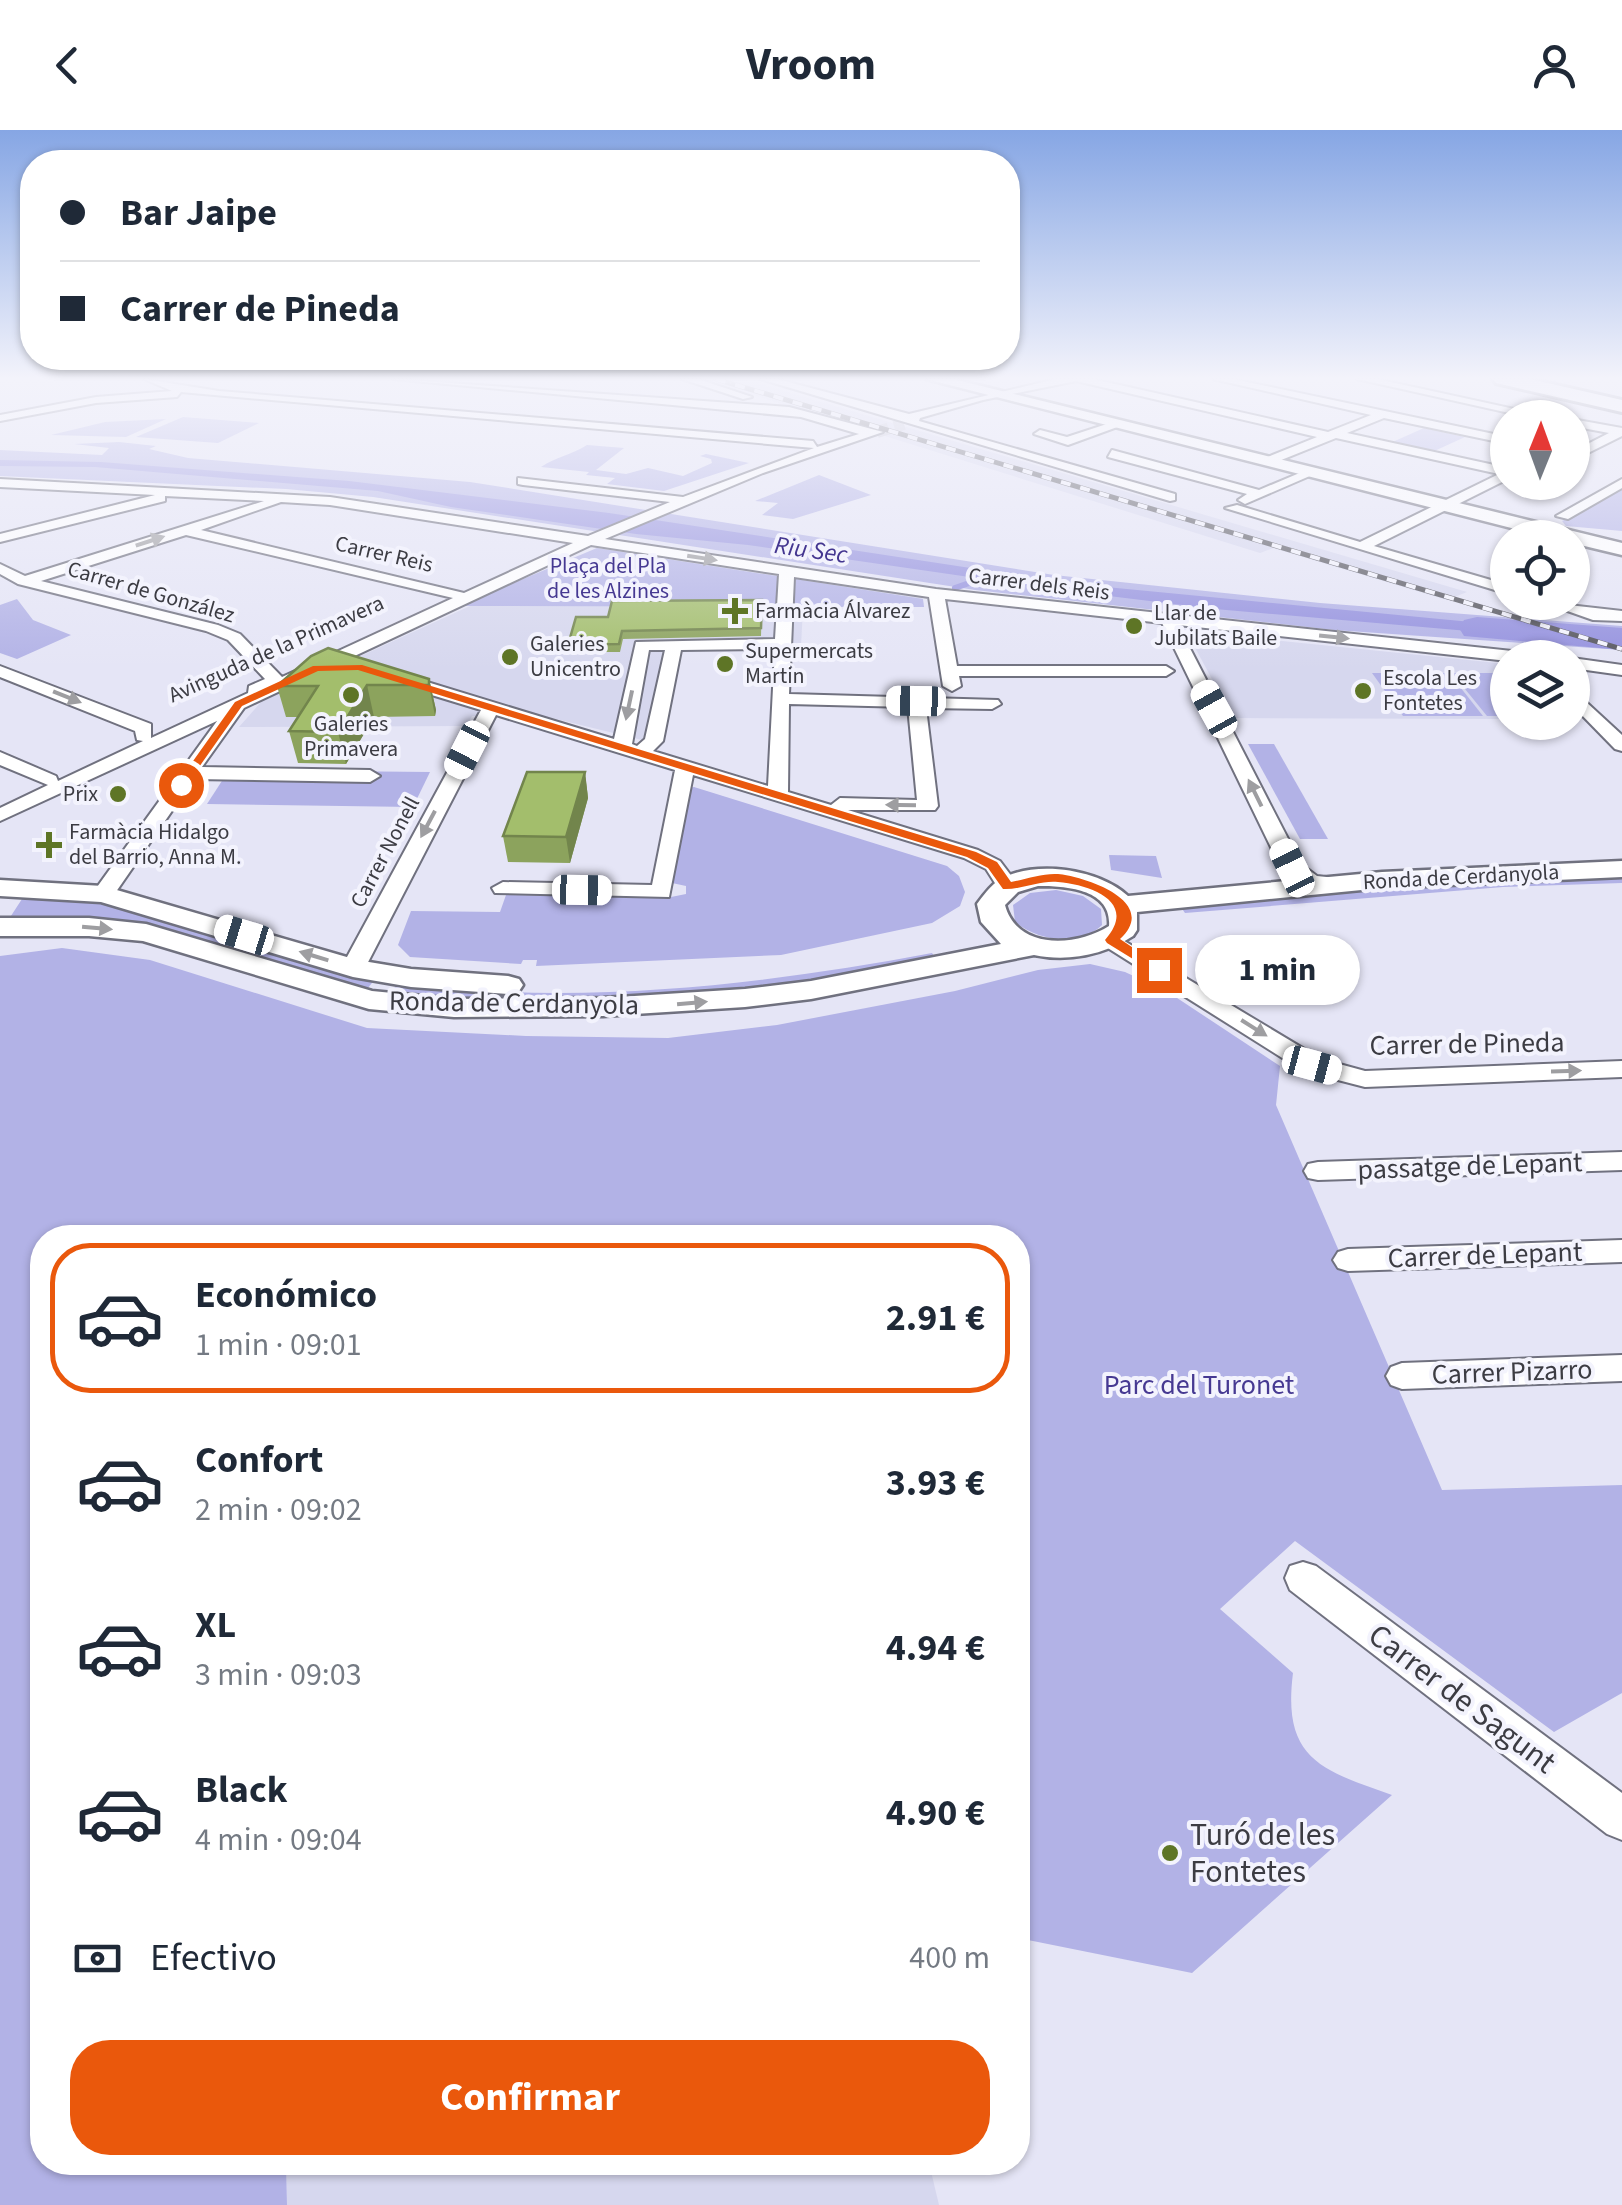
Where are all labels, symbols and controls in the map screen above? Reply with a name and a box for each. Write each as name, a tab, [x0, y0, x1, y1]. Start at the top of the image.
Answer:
text: Vroom	[746, 33, 876, 97]
icon: back	[40, 38, 95, 93]
icon: person	[1527, 38, 1582, 93]
text: Bar Jaipe	[120, 186, 277, 240]
text: Carrer de Pineda	[120, 282, 400, 336]
north arrow	[1490, 400, 1590, 500]
map controls	[1490, 400, 1590, 740]
button: locate	[1490, 520, 1590, 620]
street label: Carrer Reis	[332, 527, 436, 581]
water label: Riu Sec	[772, 527, 850, 573]
one-way arrow	[135, 533, 165, 548]
park label: Plaça del Pla de les Alzines	[547, 550, 669, 607]
one-way arrow	[687, 551, 718, 566]
street label: Carrer de González	[64, 553, 238, 631]
street label: Carrer dels Reis	[967, 559, 1111, 609]
street label: Avinguda de la Primavera	[163, 587, 389, 711]
place label: Farmàcia Álvarez	[755, 595, 910, 627]
place label: Llar de Jubilats Baile	[1154, 597, 1277, 654]
marker: Farmàcia Álvarez	[724, 600, 746, 622]
marker: Llar de Jubilats Baile	[1123, 615, 1145, 637]
place label: Galeries Unicentro	[530, 628, 621, 685]
one-way arrow	[1319, 629, 1351, 645]
place label: Supermercats Martin	[745, 635, 873, 692]
button: layers	[1490, 640, 1590, 740]
marker: Galeries Unicentro	[499, 646, 521, 668]
marker: Supermercats Martin	[714, 653, 736, 675]
place label: Escola Les Fontetes	[1383, 662, 1477, 719]
car	[1186, 675, 1242, 743]
marker: Escola Les Fontetes	[1352, 680, 1374, 702]
marker: Galeries Primavera	[340, 684, 362, 706]
car	[886, 685, 946, 717]
one-way arrow	[52, 690, 82, 706]
one-way arrow	[620, 690, 636, 721]
place label: Galeries Primavera	[304, 708, 398, 765]
car	[440, 716, 494, 784]
route start	[159, 763, 204, 808]
place label: Prix	[63, 778, 98, 810]
one-way arrow	[1247, 779, 1264, 808]
marker: Prix	[107, 783, 129, 805]
street label: Carrer Nonell	[342, 791, 428, 913]
one-way arrow	[884, 797, 916, 813]
one-way arrow	[420, 809, 437, 838]
place label: Farmàcia Hidalgo del Barrio, Anna M.	[69, 816, 241, 873]
marker: Farmàcia Hidalgo del Barrio, Anna M.	[38, 834, 60, 856]
car	[1265, 834, 1319, 902]
street label: Ronda de Cerdanyola	[1362, 856, 1560, 898]
car	[552, 874, 612, 906]
car	[211, 912, 277, 958]
one-way arrow	[82, 920, 114, 936]
callout: 1 min	[1194, 935, 1359, 1005]
text: 1 min	[1239, 947, 1316, 993]
one-way arrow	[298, 948, 329, 963]
route end	[1137, 948, 1182, 993]
street label: Ronda de Cerdanyola	[389, 981, 639, 1025]
one-way arrow	[676, 994, 708, 1010]
one-way arrow	[1240, 1019, 1268, 1036]
street label: Carrer de Pineda	[1369, 1022, 1565, 1066]
car	[1279, 1043, 1345, 1087]
one-way arrow	[1551, 1063, 1583, 1079]
street label: passatge de Lepant	[1357, 1142, 1584, 1190]
street label: Carrer de Lepant	[1387, 1232, 1584, 1278]
text: Económico	[195, 1268, 377, 1322]
icon: car	[75, 1273, 165, 1363]
text: 2.91 €	[886, 1291, 985, 1345]
text: 1 min · 09:01	[195, 1322, 362, 1368]
street label: Carrer Pizarro	[1431, 1349, 1593, 1395]
park label: Parc del Turonet	[1104, 1365, 1295, 1405]
text: Confort	[195, 1433, 323, 1487]
icon: car	[75, 1438, 165, 1528]
text: 3.93 €	[886, 1456, 985, 1510]
text: 2 min · 09:02	[195, 1487, 362, 1533]
text: XL	[195, 1598, 236, 1652]
icon: car	[75, 1603, 165, 1693]
street label: Carrer de Sagunt	[1358, 1613, 1566, 1785]
text: 4.94 €	[886, 1621, 985, 1675]
text: 3 min · 09:03	[195, 1652, 362, 1698]
text: Black	[195, 1763, 288, 1817]
icon: car	[75, 1768, 165, 1858]
text: 4.90 €	[886, 1786, 985, 1840]
place label: Turó de les Fontetes	[1190, 1812, 1335, 1895]
text: 4 min · 09:04	[195, 1817, 362, 1863]
marker: Turó de les Fontetes	[1159, 1842, 1181, 1864]
icon: cash	[70, 1931, 125, 1986]
text: Efectivo	[150, 1931, 277, 1985]
text: 400 m	[909, 1935, 990, 1981]
button: Confirmar	[70, 2040, 990, 2155]

